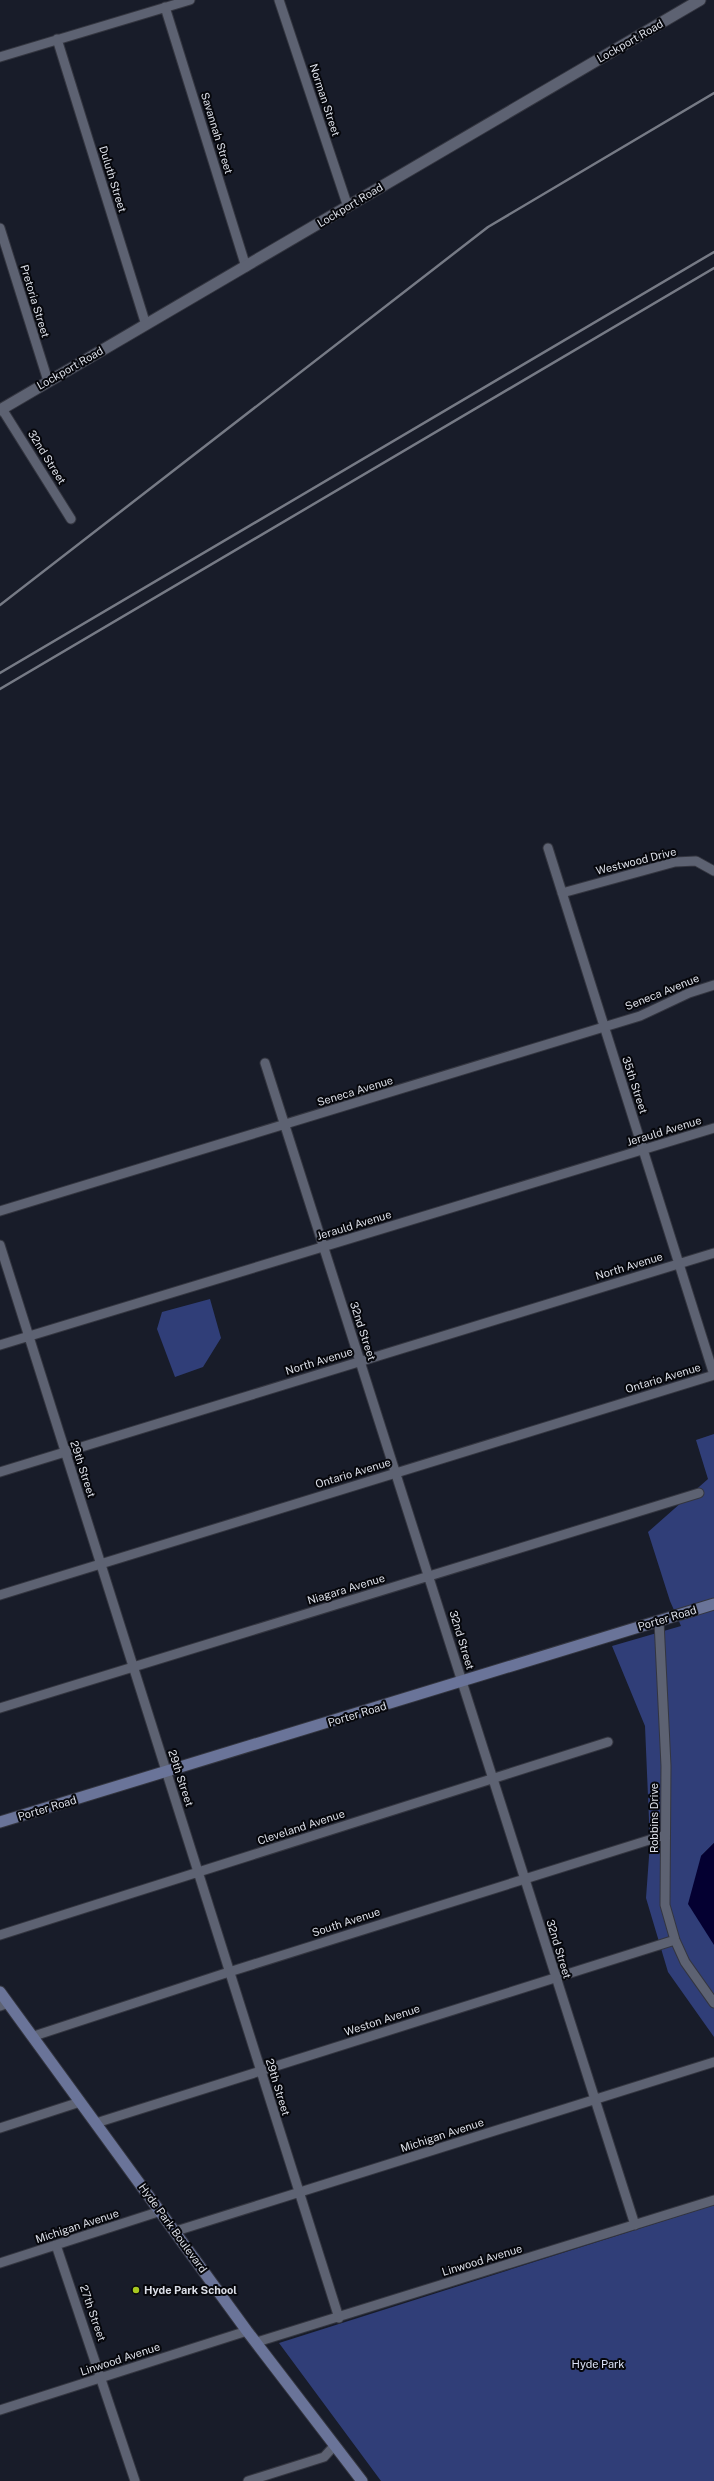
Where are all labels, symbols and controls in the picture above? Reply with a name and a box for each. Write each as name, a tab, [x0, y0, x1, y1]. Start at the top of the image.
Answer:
street label: Lockport Road	[595, 17, 665, 65]
street label: Norman Street	[308, 62, 342, 138]
street label: Savannah Street	[199, 91, 235, 175]
street label: Duluth Street	[97, 144, 129, 214]
street label: Lockport Road	[315, 181, 385, 229]
street label: Pretoria Street	[18, 263, 52, 339]
street label: Lockport Road	[35, 344, 105, 392]
street label: 32nd Street	[26, 428, 68, 486]
street label: Westwood Drive	[595, 845, 677, 877]
street label: Seneca Avenue	[623, 972, 701, 1012]
street label: 35th Street	[620, 1055, 650, 1115]
street label: Seneca Avenue	[316, 1074, 394, 1108]
street label: Jerauld Avenue	[625, 1114, 703, 1148]
street label: Jerauld Avenue	[315, 1208, 393, 1242]
street label: North Avenue	[594, 1250, 664, 1282]
street label: 32nd Street	[348, 1300, 378, 1362]
street label: North Avenue	[284, 1345, 354, 1377]
street label: Ontario Avenue	[624, 1361, 702, 1395]
street label: 29th Street	[68, 1439, 98, 1499]
street label: Ontario Avenue	[314, 1456, 392, 1490]
street label: Niagara Avenue	[306, 1571, 386, 1607]
street label: Porter Road	[636, 1603, 698, 1633]
street label: 32nd Street	[447, 1609, 477, 1671]
street label: Porter Road	[326, 1699, 388, 1729]
street label: 29th Street	[166, 1748, 196, 1808]
street label: Robbins Drive	[648, 1783, 660, 1853]
street label: Porter Road	[16, 1793, 78, 1823]
street label: Cleveland Avenue	[256, 1807, 346, 1847]
street label: South Avenue	[310, 1905, 382, 1939]
street label: 32nd Street	[544, 1918, 574, 1980]
street label: Weston Avenue	[343, 2002, 421, 2038]
street label: 29th Street	[264, 2057, 292, 2117]
street label: Michigan Avenue	[399, 2116, 485, 2154]
street label: Hyde Park Boulevard	[137, 2181, 209, 2275]
street label: Michigan Avenue	[34, 2207, 120, 2245]
street label: Linwood Avenue	[440, 2242, 524, 2278]
street label: 27th Street	[78, 2283, 108, 2343]
place label: Hyde Park School	[144, 2284, 237, 2296]
marker: Hyde Park School	[131, 2285, 141, 2295]
street label: Linwood Avenue	[79, 2340, 161, 2378]
park label: Hyde Park	[571, 2358, 625, 2370]

